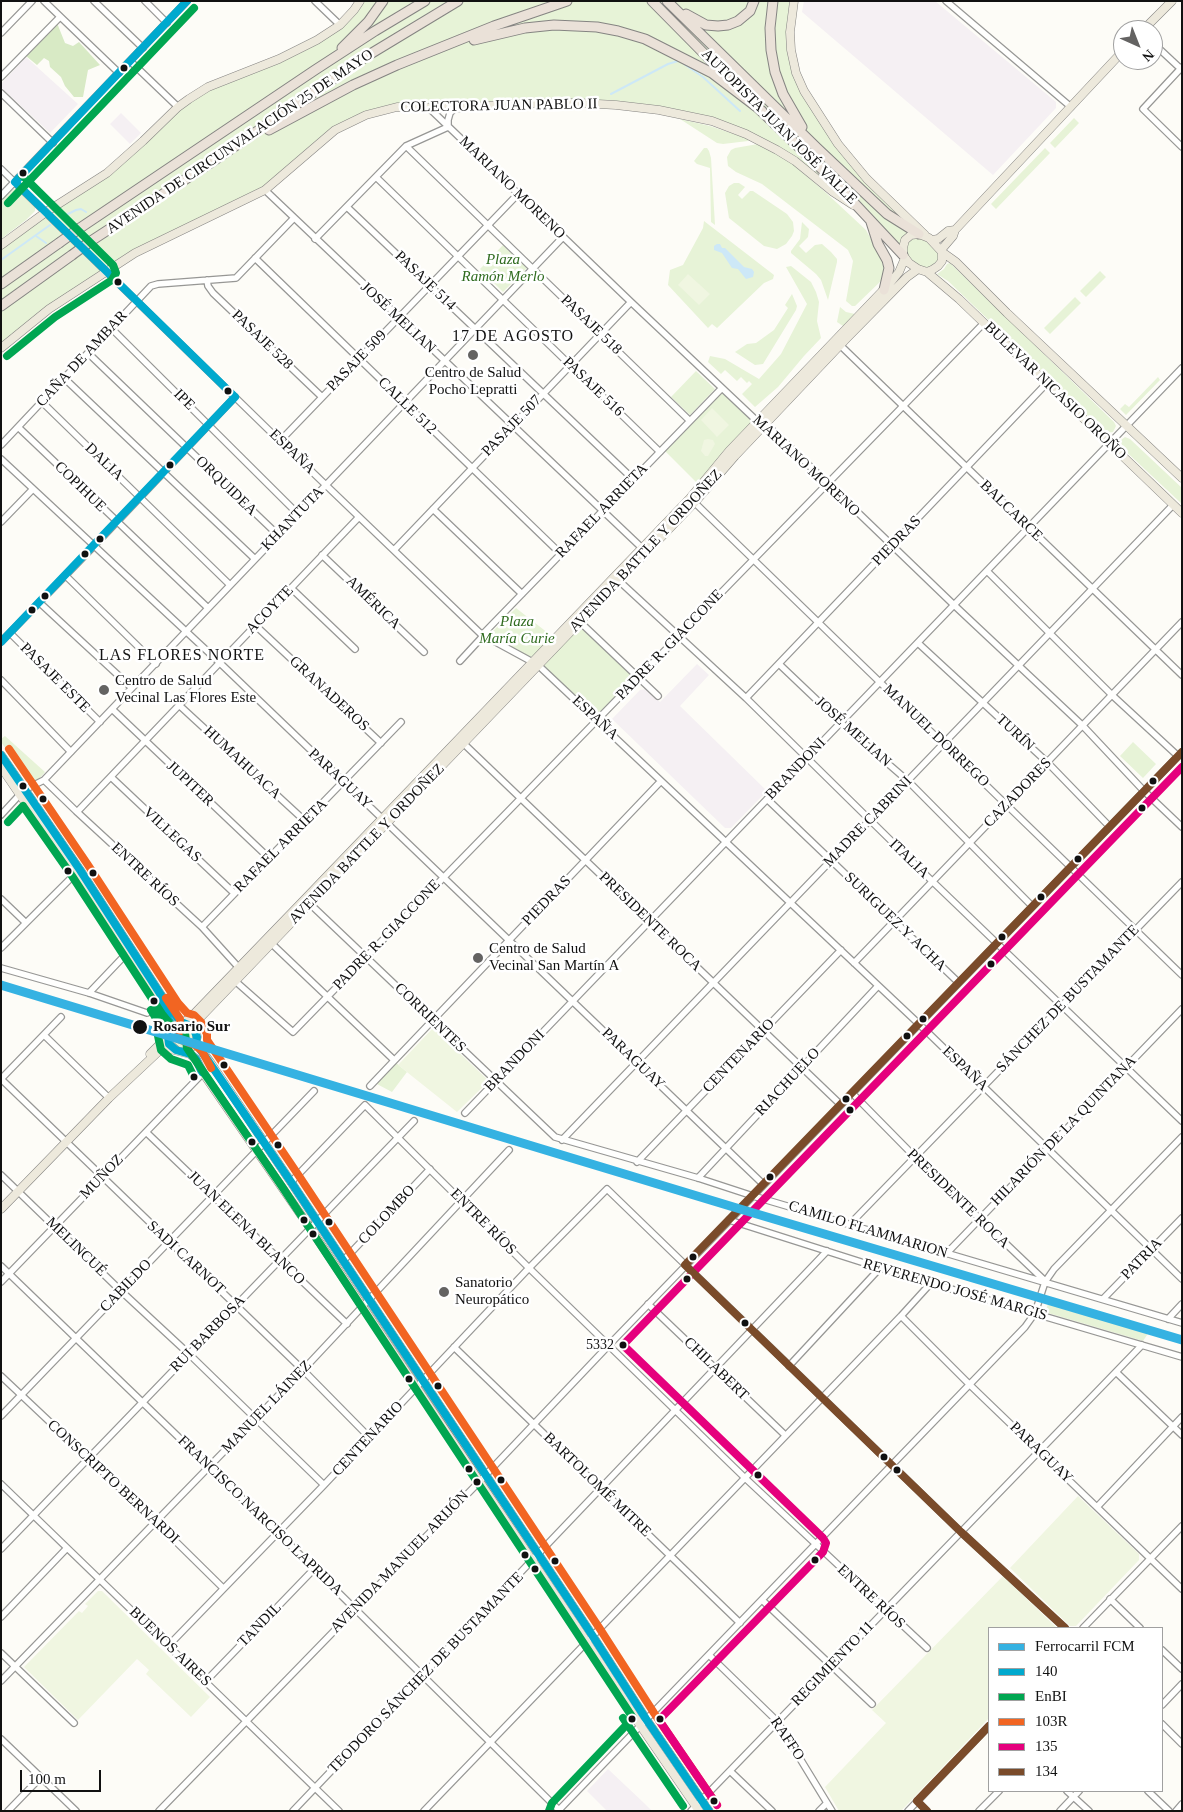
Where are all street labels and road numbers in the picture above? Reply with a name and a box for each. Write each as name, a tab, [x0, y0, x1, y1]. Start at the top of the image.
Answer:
street label: AUTOPISTA JUAN JOSÉ VALLE	[697, 45, 861, 209]
street label: AVENIDA DE CIRCUNVALACIÓN 25 DE MAYO	[103, 46, 377, 238]
street label: COLECTORA JUAN PABLO II	[400, 95, 598, 117]
street label: MARIANO MORENO	[455, 133, 569, 243]
street label: PASAJE 514	[391, 247, 459, 315]
street label: JOSÉ MELIAN	[357, 279, 439, 357]
street label: PASAJE 518	[557, 291, 625, 359]
street label: PASAJE 528	[228, 306, 296, 374]
street label: CAÑA DE AMBAR	[33, 307, 131, 411]
street label: BULEVAR NICASIO OROÑO	[980, 318, 1130, 464]
street label: PASAJE 509	[323, 327, 391, 395]
street label: PASAJE 516	[559, 353, 627, 421]
street label: CALLE 512	[374, 374, 440, 438]
street label: IPE	[170, 386, 198, 414]
street label: PASAJE 507	[478, 392, 546, 460]
street label: MARIANO MORENO	[749, 412, 863, 520]
street label: ESPAÑA	[265, 426, 319, 478]
street label: DALIA	[81, 439, 127, 485]
street label: ORQUIDEA	[192, 452, 260, 520]
street label: COPIHUE	[50, 458, 110, 516]
street label: RAFAEL ARRIETA	[552, 460, 652, 562]
street label: AVENIDA BATTLE Y ORDOÑEZ	[566, 466, 726, 636]
street label: BALCARCE	[976, 477, 1046, 545]
street label: KHANTUTA	[258, 483, 328, 555]
street label: PIEDRAS	[869, 512, 925, 570]
street label: AMÉRICA	[342, 573, 404, 633]
street label: ACOYTE	[242, 582, 298, 638]
street label: PADRE R. GIACCONE	[613, 586, 727, 704]
street label: PASAJE ESTE	[16, 639, 94, 717]
street label: GRANADEROS	[285, 652, 373, 736]
street label: MANUEL DORREGO	[879, 681, 993, 791]
street label: ESPAÑA	[568, 692, 622, 744]
street label: JOSÉ MELIAN	[811, 693, 895, 771]
street label: TURÍN	[992, 711, 1038, 755]
street label: HUMAHUACA	[200, 723, 284, 803]
street label: BRANDONI	[762, 734, 830, 804]
street label: PARAGUAY	[304, 745, 376, 813]
street label: CAZADORES	[980, 754, 1056, 832]
street label: JUPITER	[163, 758, 217, 810]
street label: AVENIDA BATTLE Y ORDOÑEZ	[286, 760, 448, 928]
street label: MADRE CABRINI	[820, 773, 916, 871]
street label: RAFAEL ARRIETA	[231, 796, 331, 896]
street label: VILLEGAS	[139, 803, 205, 867]
street label: ITALIA	[885, 836, 933, 882]
street label: ENTRE RÍOS	[107, 839, 183, 911]
street label: PRESIDENTE ROCA	[595, 868, 705, 976]
street label: SURIGUEZ Y ACHA	[840, 869, 950, 975]
street label: PIEDRAS	[519, 872, 575, 930]
street label: PADRE R. GIACCONE	[330, 876, 444, 994]
street label: SÁNCHEZ DE BUSTAMANTE	[993, 922, 1143, 1076]
street label: CORRIENTES	[390, 979, 470, 1057]
street label: CENTENARIO	[699, 1015, 779, 1097]
street label: PARAGUAY	[598, 1025, 668, 1093]
street label: BRANDONI	[481, 1026, 549, 1096]
street label: ESPAÑA	[938, 1043, 992, 1095]
street label: RIACHUELO	[752, 1044, 824, 1120]
street label: HILARIÓN DE LA QUINTANA	[987, 1052, 1141, 1210]
street label: PRESIDENTE ROCA	[903, 1145, 1013, 1253]
street label: MUÑOZ	[76, 1151, 128, 1203]
street label: JUAN ELENA BLANCO	[183, 1167, 309, 1289]
street label: COLOMBO	[355, 1181, 419, 1249]
street label: ENTRE RÍOS	[446, 1185, 520, 1259]
street label: CAMILO FLAMMARION	[786, 1197, 950, 1263]
street label: MELINCUÉ	[42, 1214, 110, 1280]
street label: SADI CARNOT	[143, 1217, 229, 1299]
street label: PATRIA	[1118, 1234, 1166, 1284]
street label: REVERENDO JOSÉ MARGIS	[861, 1255, 1049, 1325]
street label: CABILDO	[96, 1256, 156, 1316]
street label: RUI BARBOSA	[167, 1292, 249, 1376]
street label: CHILABERT	[680, 1334, 752, 1404]
street label: MANUEL LÁINEZ	[218, 1357, 316, 1457]
street label: CENTENARIO	[329, 1398, 407, 1480]
street label: CONSCRIPTO BERNARDI	[43, 1416, 183, 1548]
street label: PARAGUAY	[1006, 1419, 1076, 1487]
street label: BARTOLOMÉ MITRE	[539, 1429, 655, 1541]
street label: FRANCISCO NARCISO LAPRIDA	[174, 1432, 346, 1600]
street label: AVENIDA MANUEL ARIJÓN	[327, 1487, 473, 1637]
street label: ENTRE RÍOS	[833, 1561, 909, 1633]
street label: TEODORO SÁNCHEZ DE BUSTAMANTE	[325, 1568, 527, 1778]
street label: TANDIL	[235, 1599, 285, 1651]
street label: BUENOS AIRES	[125, 1603, 215, 1691]
street label: REGIMIENTO 11	[788, 1618, 878, 1710]
street label: RAFFO	[766, 1714, 808, 1764]

